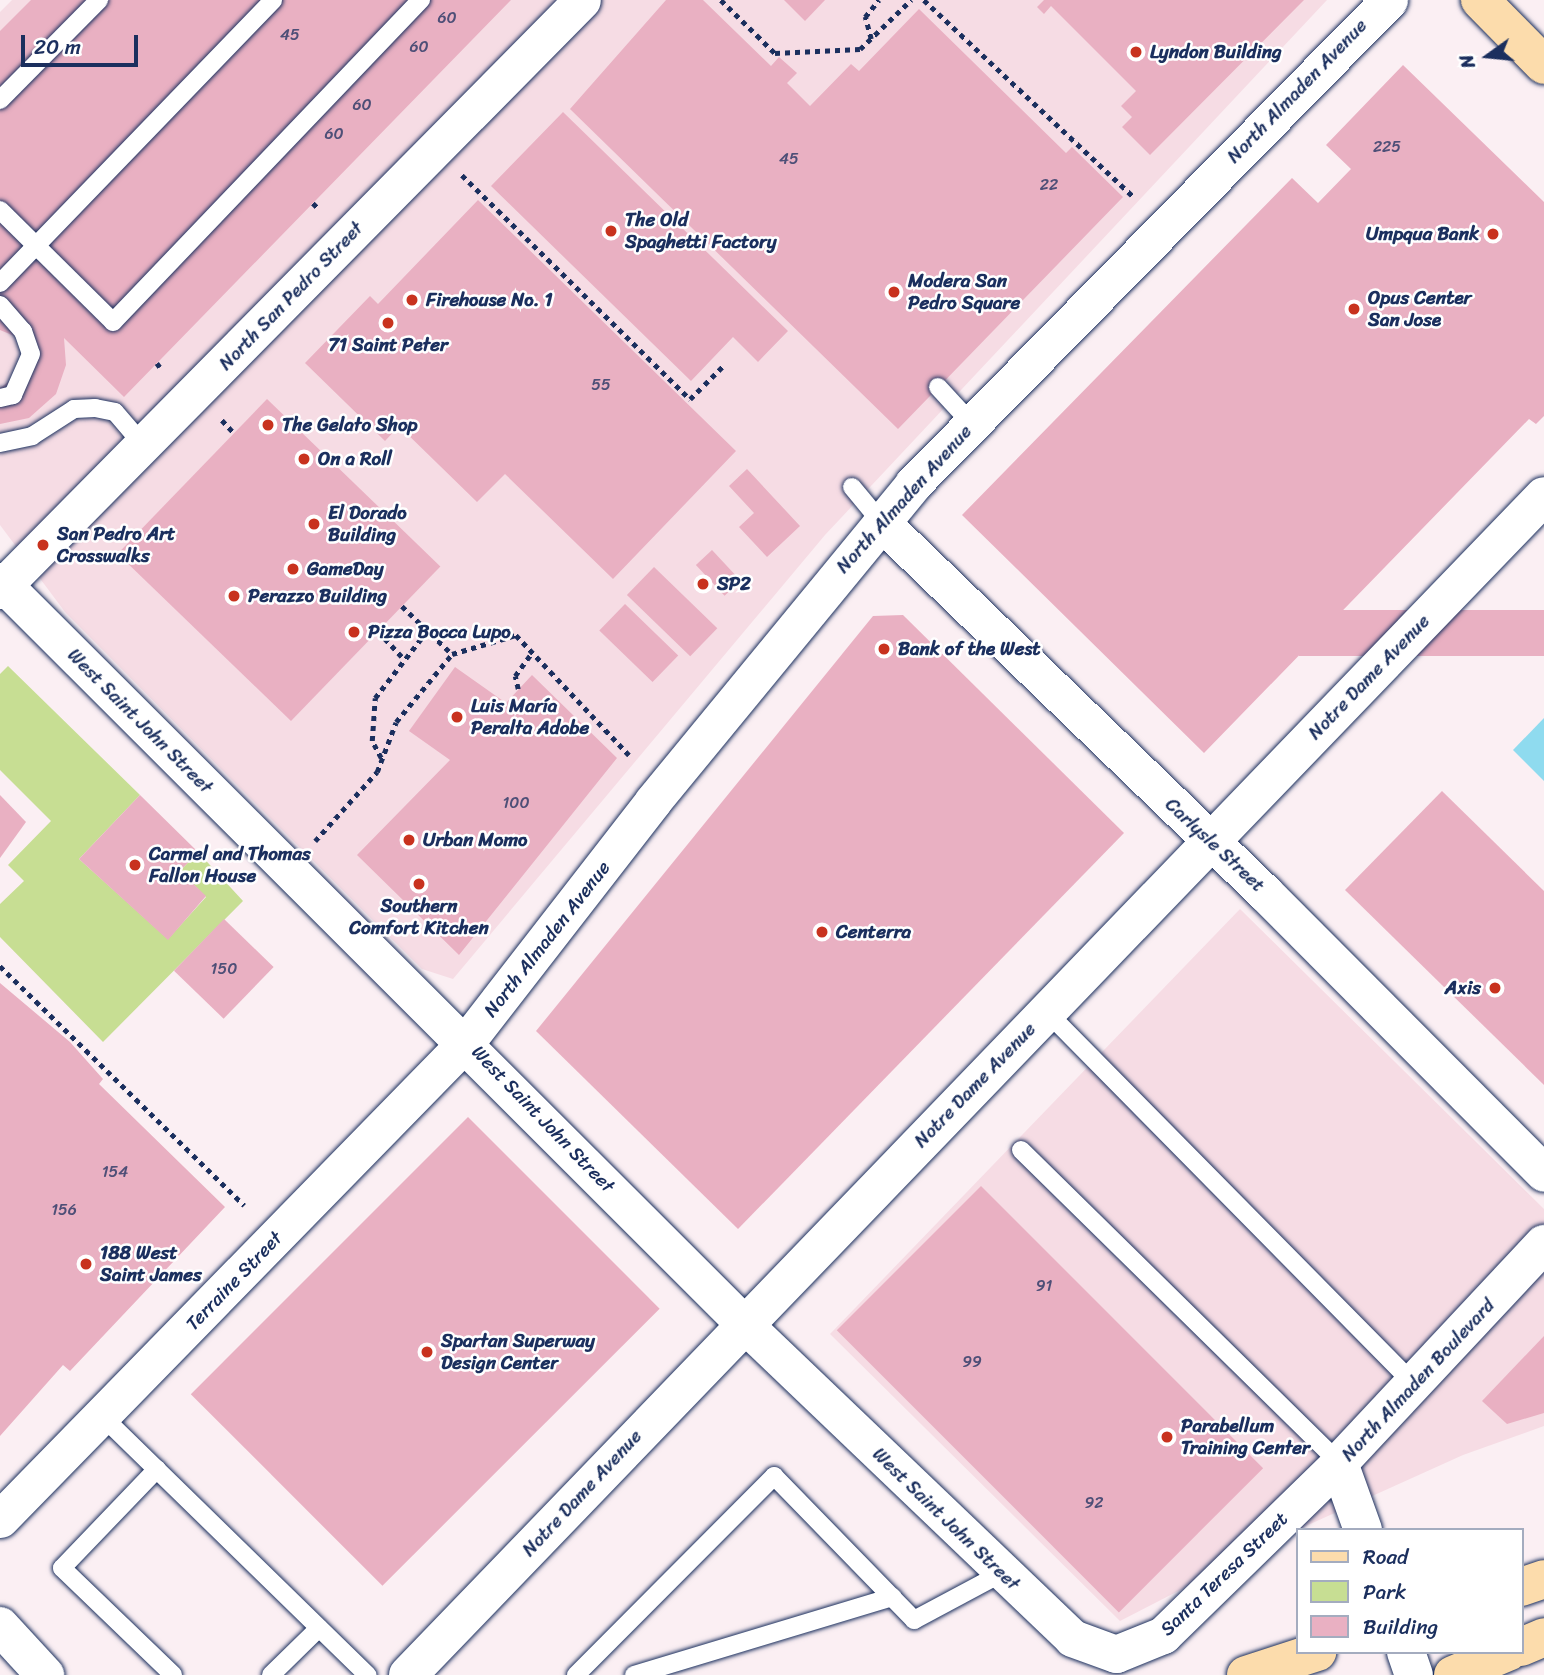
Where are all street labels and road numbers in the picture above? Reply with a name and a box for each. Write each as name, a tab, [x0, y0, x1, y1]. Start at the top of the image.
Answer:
street label: North Almaden Avenue	[1222, 14, 1372, 168]
street label: North San Pedro Street	[214, 216, 368, 376]
street label: North Almaden Avenue	[831, 420, 977, 578]
street label: Notre Dame Avenue	[1304, 610, 1434, 744]
street label: West Saint John Street	[63, 644, 217, 798]
street label: Carlysle Street	[1160, 793, 1270, 897]
street label: North Almaden Avenue	[479, 857, 615, 1021]
street label: Notre Dame Avenue	[910, 1018, 1040, 1152]
street label: West Saint John Street	[467, 1041, 619, 1197]
street label: Terraine Street	[181, 1227, 287, 1335]
street label: North Almaden Boulevard	[1337, 1294, 1499, 1466]
street label: Notre Dame Avenue	[518, 1425, 646, 1561]
street label: West Saint John Street	[868, 1443, 1024, 1595]
street label: Santa Teresa Street	[1155, 1507, 1293, 1641]

